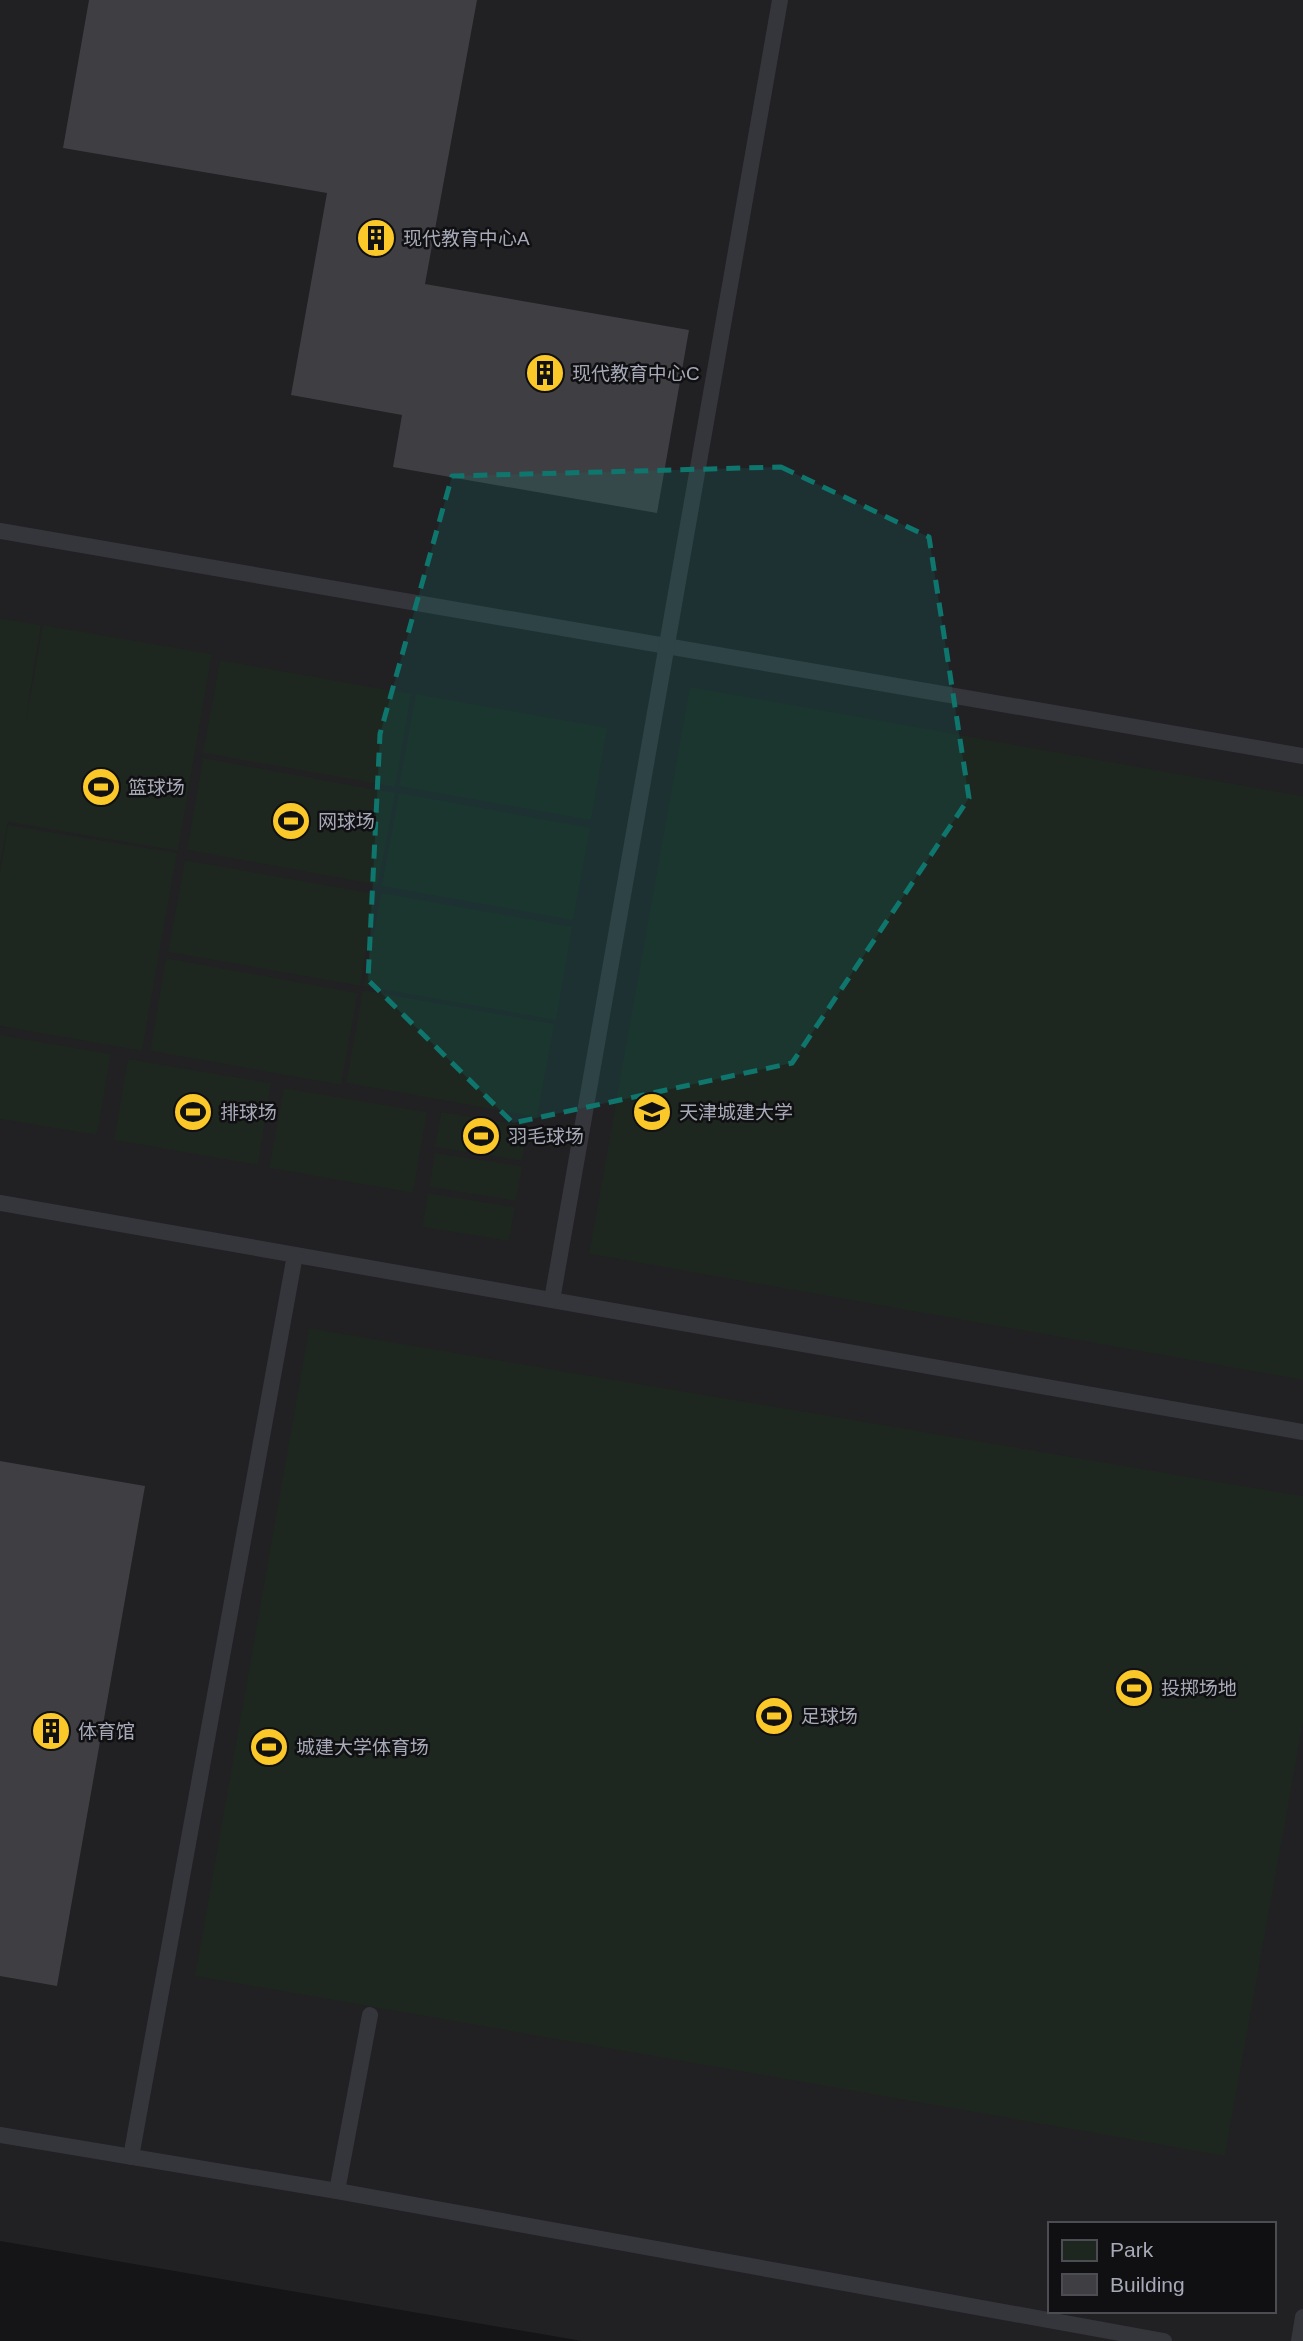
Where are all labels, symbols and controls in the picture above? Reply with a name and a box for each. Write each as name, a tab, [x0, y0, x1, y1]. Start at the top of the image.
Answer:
building icon: 现代教育中心A	[355, 217, 397, 259]
place label: 现代教育中心A	[403, 228, 530, 249]
building icon: 现代教育中心C	[524, 352, 566, 394]
place label: 现代教育中心C	[572, 363, 700, 384]
sports icon: 篮球场	[80, 766, 122, 808]
place label: 篮球场	[128, 777, 185, 798]
sports icon: 网球场	[270, 800, 312, 842]
place label: 网球场	[318, 811, 375, 832]
sports icon: 排球场	[172, 1091, 214, 1133]
school or university icon: 天津城建大学	[631, 1091, 673, 1133]
place label: 排球场	[220, 1102, 277, 1123]
place label: 天津城建大学	[679, 1102, 793, 1123]
sports icon: 羽毛球场	[460, 1115, 502, 1157]
place label: 羽毛球场	[508, 1126, 584, 1147]
sports icon: 投掷场地	[1113, 1667, 1155, 1709]
place label: 投掷场地	[1161, 1678, 1237, 1699]
sports icon: 足球场	[753, 1695, 795, 1737]
place label: 足球场	[801, 1706, 858, 1727]
building icon: 体育馆	[30, 1710, 72, 1752]
place label: 体育馆	[78, 1721, 135, 1742]
sports icon: 城建大学体育场	[248, 1726, 290, 1768]
place label: 城建大学体育场	[296, 1737, 429, 1758]
legend	[1048, 2222, 1275, 2313]
text: Park	[1110, 2238, 1154, 2261]
text: Building	[1110, 2273, 1185, 2296]

